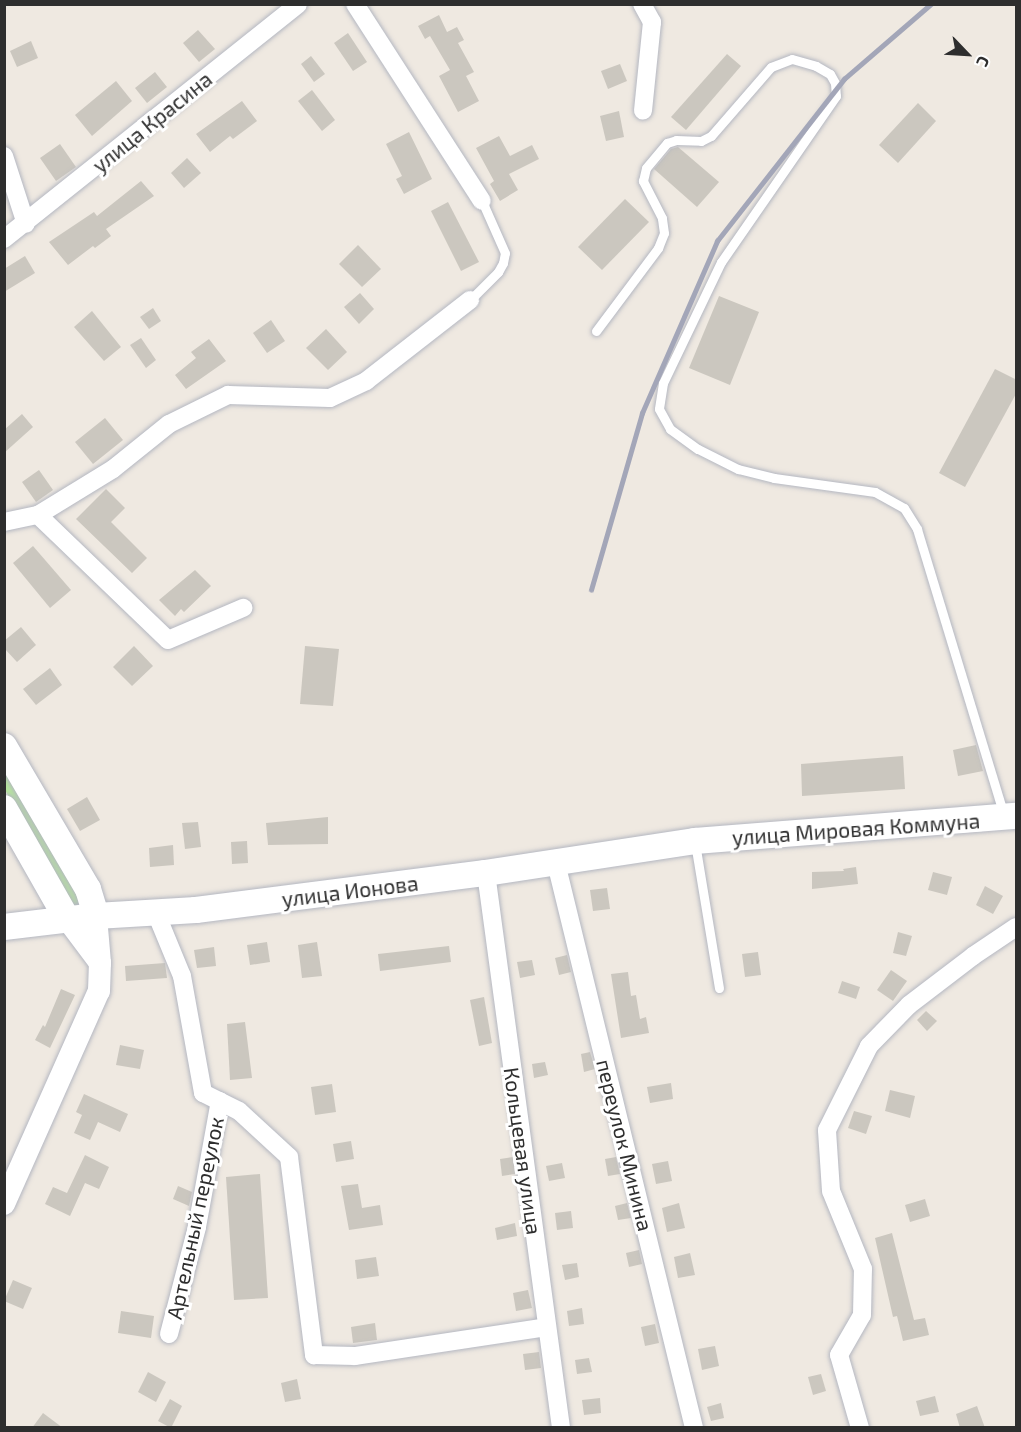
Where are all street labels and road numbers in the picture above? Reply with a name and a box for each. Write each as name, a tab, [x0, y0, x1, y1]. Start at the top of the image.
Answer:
street label: улица Красина	[87, 66, 217, 178]
street label: улица Мировая Коммуна	[731, 808, 981, 850]
street label: улица Ионова	[280, 870, 420, 912]
street label: переулок Минина	[591, 1056, 659, 1234]
street label: Кольцевая улица	[499, 1066, 547, 1236]
street label: Артельный переулок	[161, 1115, 229, 1321]

